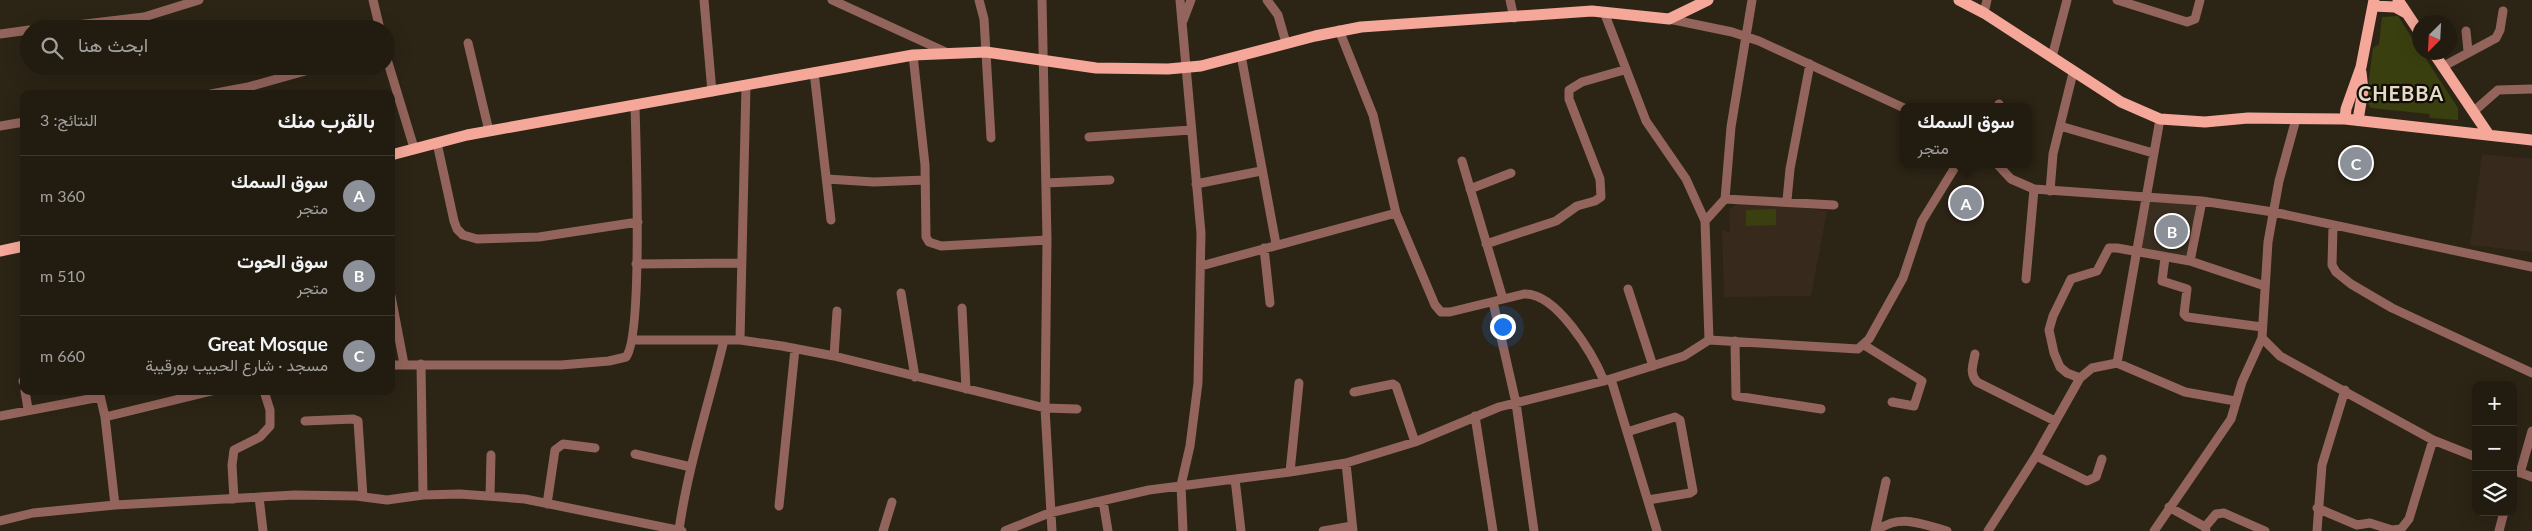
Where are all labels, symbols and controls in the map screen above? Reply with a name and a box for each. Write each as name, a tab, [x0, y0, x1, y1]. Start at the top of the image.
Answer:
north arrow	[2412, 15, 2457, 60]
search box	[20, 20, 395, 75]
text: ابحث هنا	[78, 33, 148, 56]
icon: search	[38, 34, 66, 62]
district label: CHEBBA	[2358, 81, 2444, 105]
popup	[1900, 103, 2032, 168]
text: بالقرب منك	[278, 107, 375, 132]
text: سوق السمك	[1918, 109, 2014, 132]
text: النتائج: 3	[40, 110, 97, 129]
text: متجر	[1918, 138, 1949, 157]
pin: C	[2340, 144, 2372, 182]
text: سوق السمك	[231, 169, 328, 192]
pin: A	[1950, 184, 1982, 222]
text: 360 m	[40, 186, 85, 205]
text: A	[353, 186, 365, 205]
text: متجر	[297, 198, 328, 217]
pin: B	[2156, 212, 2188, 250]
text: سوق الحوت	[237, 249, 328, 272]
text: 510 m	[40, 266, 85, 285]
text: B	[354, 266, 364, 285]
text: متجر	[297, 278, 328, 297]
your location	[1490, 314, 1516, 340]
text: Great Mosque	[208, 332, 328, 355]
text: 660 m	[40, 346, 85, 365]
text: C	[354, 346, 364, 365]
text: مسجد · شارع الحبيب بورقيبة	[145, 355, 328, 374]
map controls	[2472, 381, 2517, 516]
button: +	[2472, 381, 2517, 426]
button: −	[2472, 426, 2517, 471]
button: layers	[2472, 471, 2517, 516]

